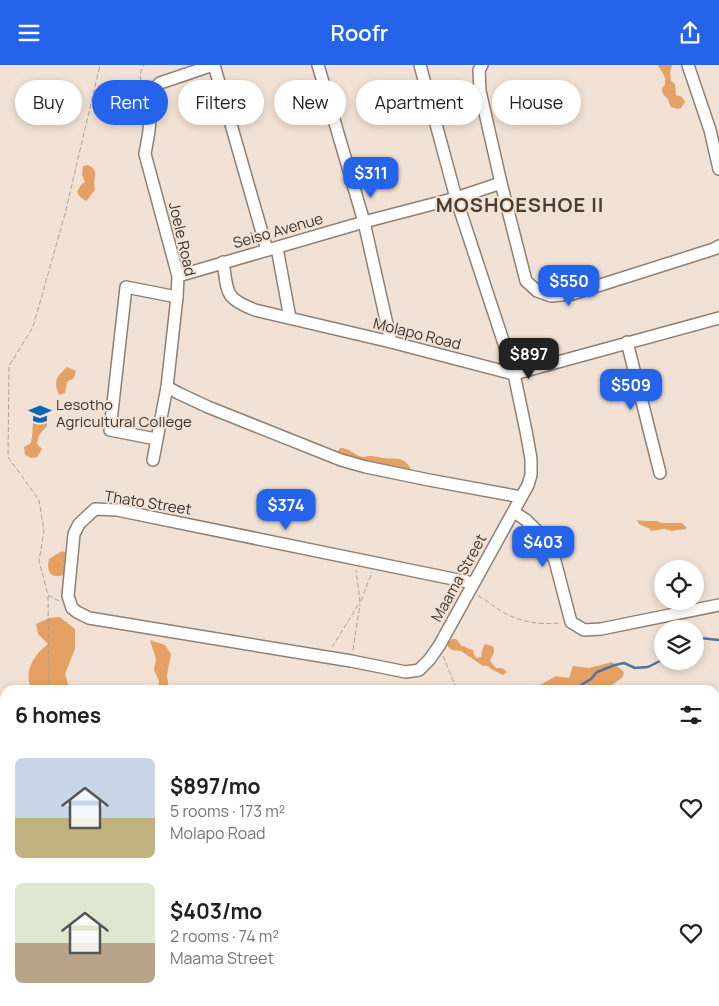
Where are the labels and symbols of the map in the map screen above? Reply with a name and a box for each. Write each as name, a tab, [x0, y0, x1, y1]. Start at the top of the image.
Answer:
pin: $311	[341, 157, 401, 199]
district label: MOSHOESHOE II	[436, 191, 604, 218]
street label: Joele Road	[164, 200, 201, 278]
street label: Seiso Avenue	[230, 208, 325, 253]
pin: $550	[539, 265, 599, 307]
street label: Molapo Road	[371, 312, 463, 355]
pin: $897	[499, 337, 559, 380]
pin: $509	[601, 369, 661, 411]
place label: Lesotho Agricultural College	[56, 394, 192, 432]
school or university icon: Lesotho Agricultural College	[27, 401, 53, 427]
street label: Thato Street	[103, 485, 193, 520]
pin: $374	[256, 489, 316, 531]
pin: $403	[513, 525, 573, 568]
street label: Maama Street	[426, 530, 491, 625]

